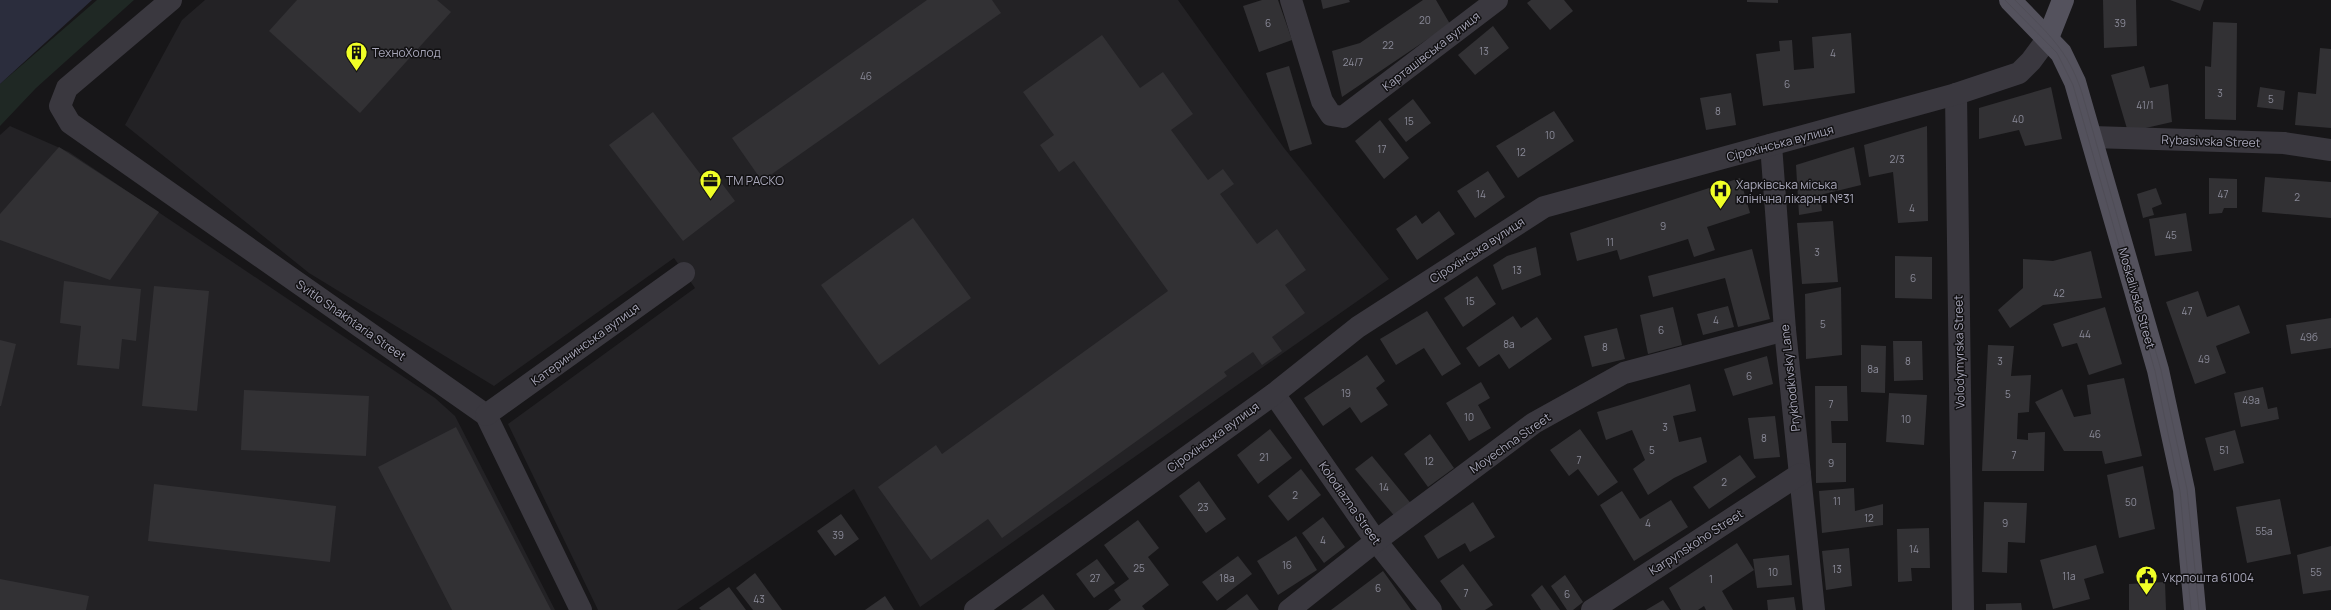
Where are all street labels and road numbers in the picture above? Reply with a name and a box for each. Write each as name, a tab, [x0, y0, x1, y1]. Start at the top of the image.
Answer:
street label: Карташівська вулиця	[1378, 7, 1484, 95]
street label: Сірохінська вулиця	[1725, 121, 1835, 165]
street label: Rybasivska Street	[2161, 131, 2261, 151]
street label: Сірохінська вулиця	[1426, 213, 1528, 287]
street label: Moskalivska Street	[2114, 246, 2160, 351]
street label: Svitlo Shakhtaria Street	[293, 276, 410, 365]
street label: Volodymyrska Street	[1950, 295, 1968, 409]
street label: Катерининська вулиця	[527, 299, 643, 389]
street label: Prykhodkivsky Lane	[1776, 324, 1804, 432]
street label: Сірохінська вулиця	[1163, 398, 1263, 476]
street label: Moyechna Street	[1466, 409, 1554, 477]
street label: Kolodiazna Street	[1315, 458, 1385, 548]
street label: Karpynskoho Street	[1645, 505, 1747, 579]

